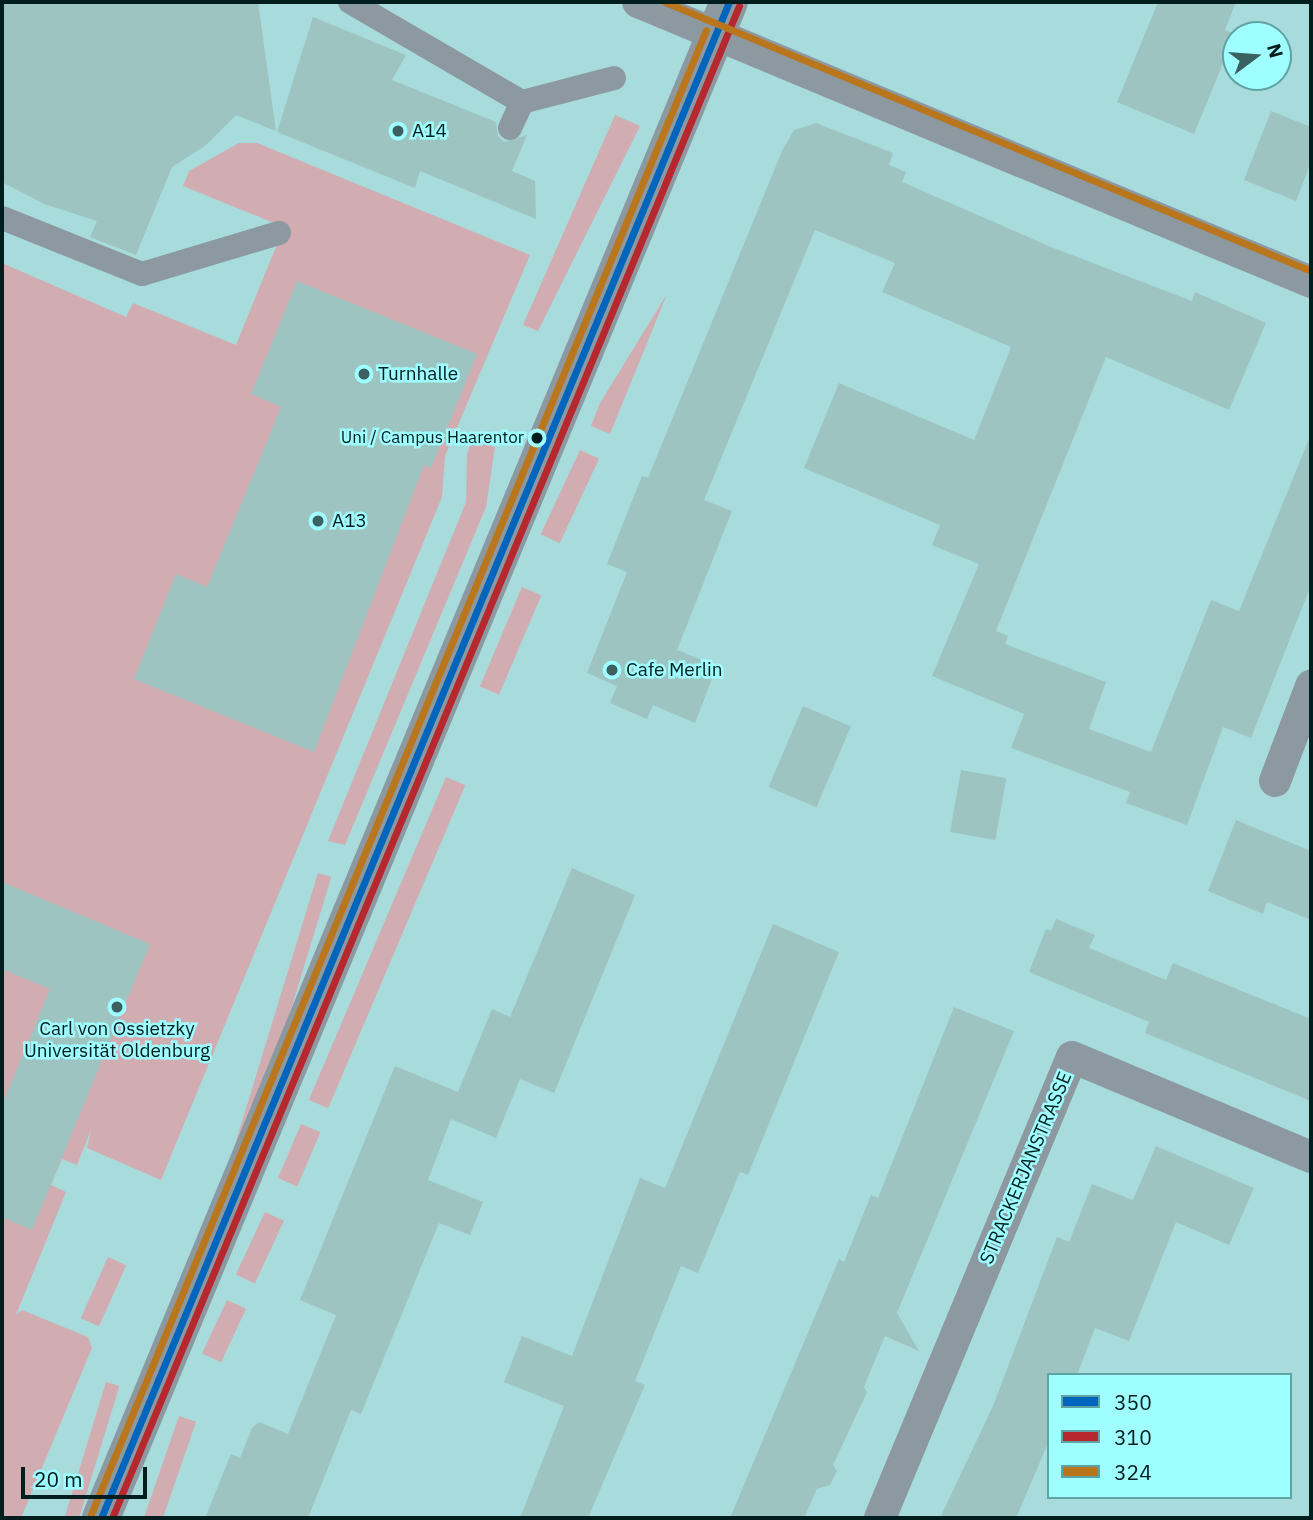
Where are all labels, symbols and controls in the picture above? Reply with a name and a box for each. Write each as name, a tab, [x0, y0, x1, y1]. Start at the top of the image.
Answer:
north arrow	[1222, 21, 1292, 91]
text: N	[1262, 41, 1289, 61]
place label: A14	[412, 120, 447, 142]
marker: A14	[390, 123, 406, 139]
place label: Turnhalle	[378, 363, 458, 385]
marker: Turnhalle	[356, 366, 372, 382]
place label: Uni / Campus Haarentor	[341, 428, 524, 448]
marker: Uni / Campus Haarentor	[530, 431, 544, 445]
place label: A13	[332, 510, 367, 532]
marker: A13	[310, 513, 326, 529]
place label: Cafe Merlin	[626, 659, 722, 681]
marker: Cafe Merlin	[604, 662, 620, 678]
marker: Carl von Ossietzky Universität Oldenburg	[109, 999, 125, 1015]
place label: Carl von Ossietzky Universität Oldenburg	[24, 1018, 210, 1062]
street label: STRACKERJANSTRASSE	[975, 1068, 1077, 1268]
legend	[1047, 1373, 1292, 1499]
text: 350	[1114, 1388, 1152, 1416]
text: 310	[1114, 1423, 1152, 1451]
scale bar	[24, 1454, 150, 1498]
text: 324	[1114, 1458, 1152, 1486]
text: 20 m	[34, 1465, 83, 1493]

